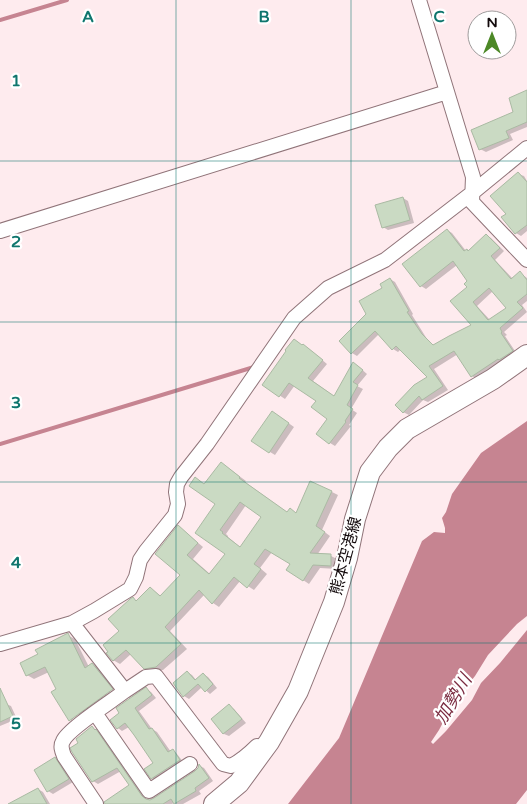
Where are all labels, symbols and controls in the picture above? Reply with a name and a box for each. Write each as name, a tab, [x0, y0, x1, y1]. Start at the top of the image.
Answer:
text: A	[82, 7, 94, 27]
text: B	[258, 7, 270, 27]
text: C	[433, 7, 445, 27]
north arrow	[467, 10, 517, 60]
text: N	[486, 14, 498, 31]
text: 1	[11, 71, 21, 91]
text: 2	[11, 232, 21, 252]
text: 3	[11, 393, 21, 413]
street label: 熊本空港線	[326, 515, 366, 597]
text: 4	[11, 553, 21, 573]
water label: 加勢川	[430, 668, 477, 728]
text: 5	[11, 714, 21, 734]

